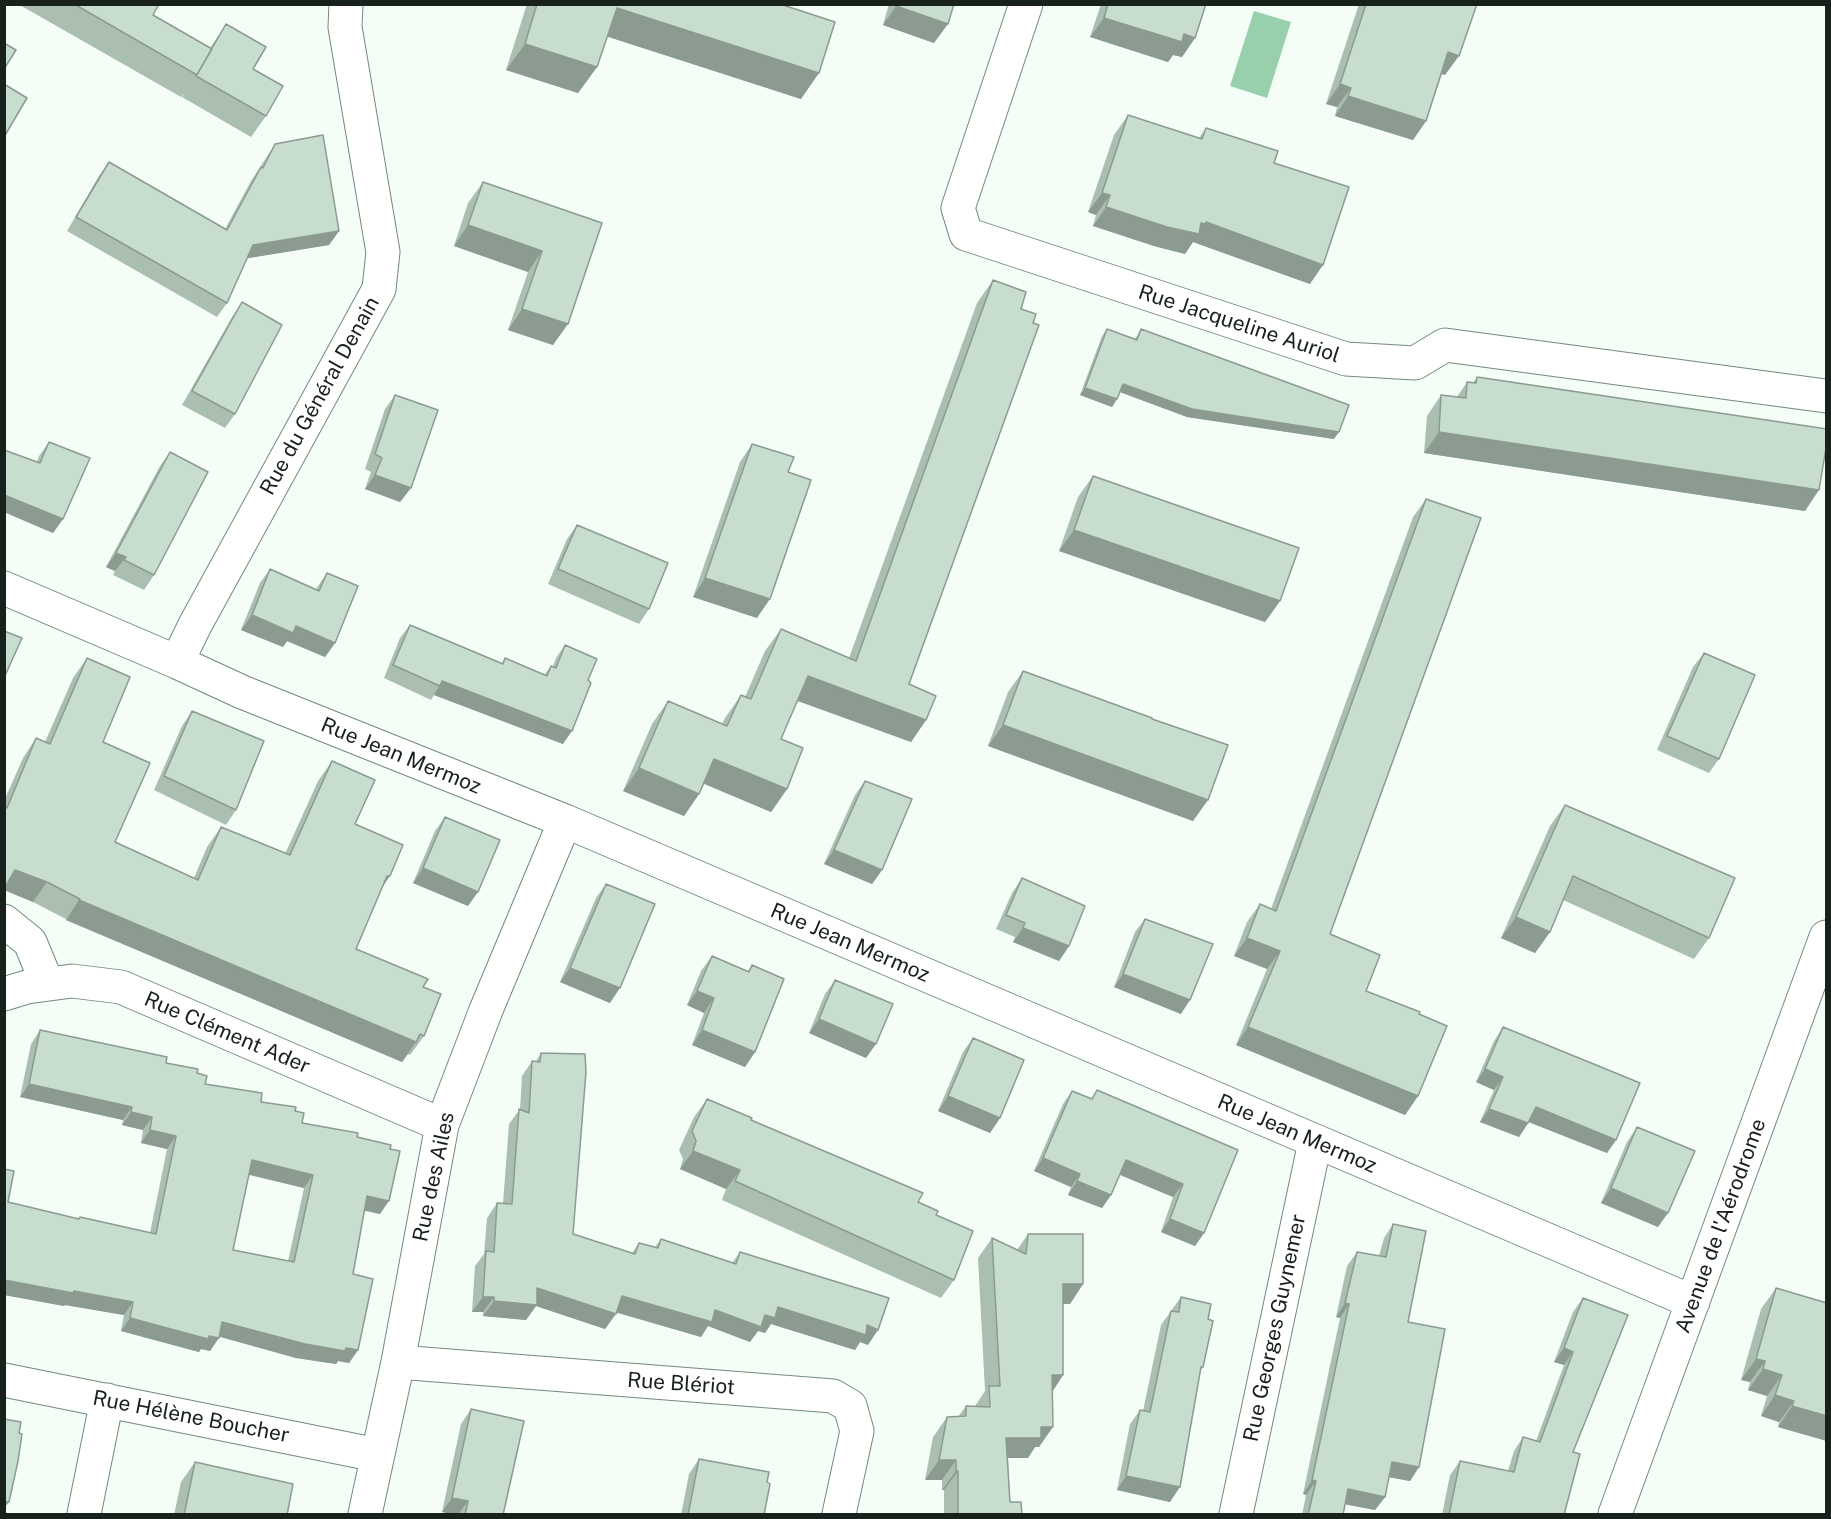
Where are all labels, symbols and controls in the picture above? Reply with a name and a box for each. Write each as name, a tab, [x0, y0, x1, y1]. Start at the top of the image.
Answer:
street label: Rue Jacqueline Auriol	[1135, 280, 1343, 368]
street label: Rue du Général Denain	[255, 292, 385, 500]
street label: Rue Jean Mermoz	[317, 712, 485, 800]
street label: Rue Jean Mermoz	[767, 898, 933, 988]
street label: Rue Clément Ader	[140, 987, 314, 1079]
street label: Rue Jean Mermoz	[1214, 1089, 1380, 1179]
street label: Rue des Ailes	[408, 1110, 460, 1244]
street label: Avenue de l'Aérodrome	[1670, 1115, 1772, 1337]
street label: Rue Georges Guynemer	[1239, 1212, 1311, 1444]
street label: Rue Blériot	[626, 1368, 736, 1400]
street label: Rue Hélène Boucher	[91, 1386, 291, 1448]

